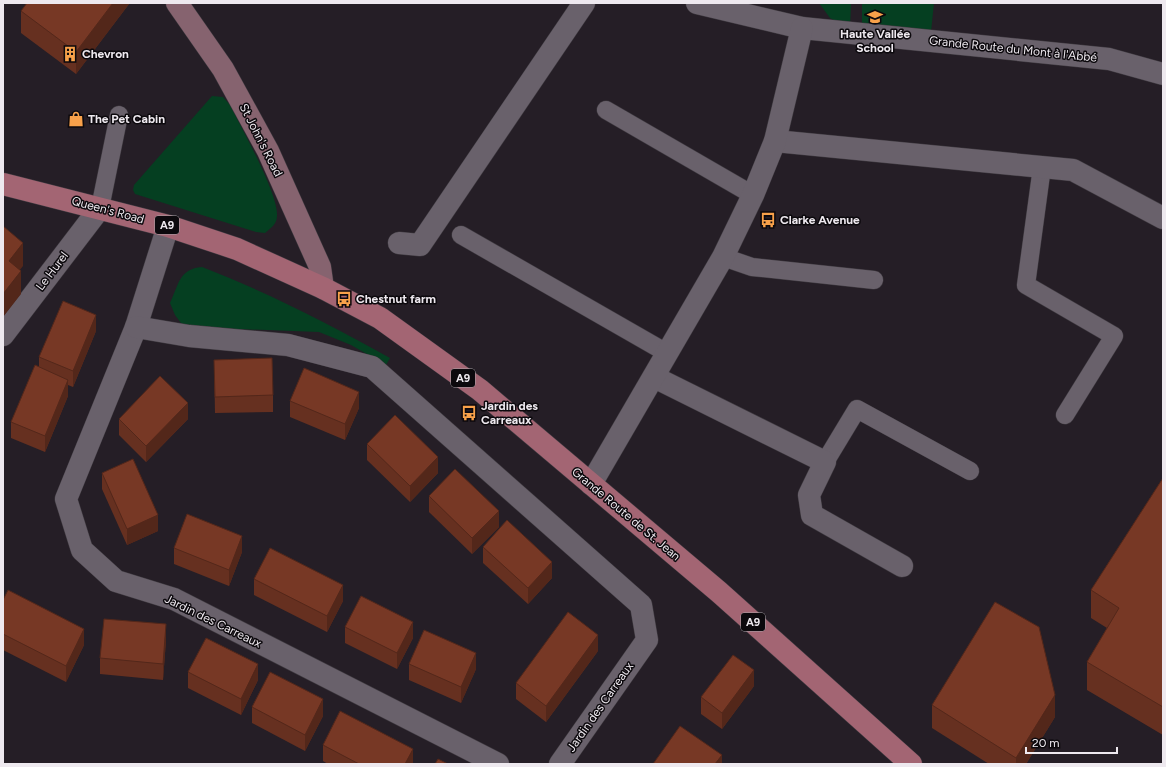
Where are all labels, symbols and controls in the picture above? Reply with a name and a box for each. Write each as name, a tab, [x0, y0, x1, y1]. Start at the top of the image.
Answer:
school or university icon: Haute Vallée School	[866, 8, 884, 26]
place label: Haute Vallée School	[840, 27, 910, 55]
street label: Grande Route du Mont à l'Abbé	[928, 33, 1098, 65]
building icon: Chevron	[61, 45, 79, 63]
place label: Chevron	[82, 47, 129, 61]
street label: St John's Road	[237, 101, 285, 179]
shop icon: The Pet Cabin	[67, 110, 85, 128]
place label: The Pet Cabin	[88, 112, 165, 126]
street label: Queen's Road	[70, 194, 146, 226]
bus stop icon: Clarke Avenue	[759, 211, 777, 229]
place label: Clarke Avenue	[780, 213, 860, 227]
road number: A9	[155, 216, 179, 234]
street label: Le Hurel	[33, 249, 71, 293]
bus stop icon: Chestnut farm	[335, 290, 353, 308]
place label: Chestnut farm	[356, 292, 436, 306]
road number: A9	[451, 369, 475, 387]
place label: Jardin des Carreaux	[481, 399, 538, 427]
bus stop icon: Jardin des Carreaux	[460, 404, 478, 422]
street label: Grande Route de St. Jean	[569, 465, 683, 564]
street label: Jardin des Carreaux	[162, 591, 264, 651]
road number: A9	[741, 613, 765, 631]
street label: Jardin des Carreaux	[564, 659, 636, 754]
scale bar	[1026, 729, 1117, 755]
text: 20 m	[1032, 736, 1060, 750]

